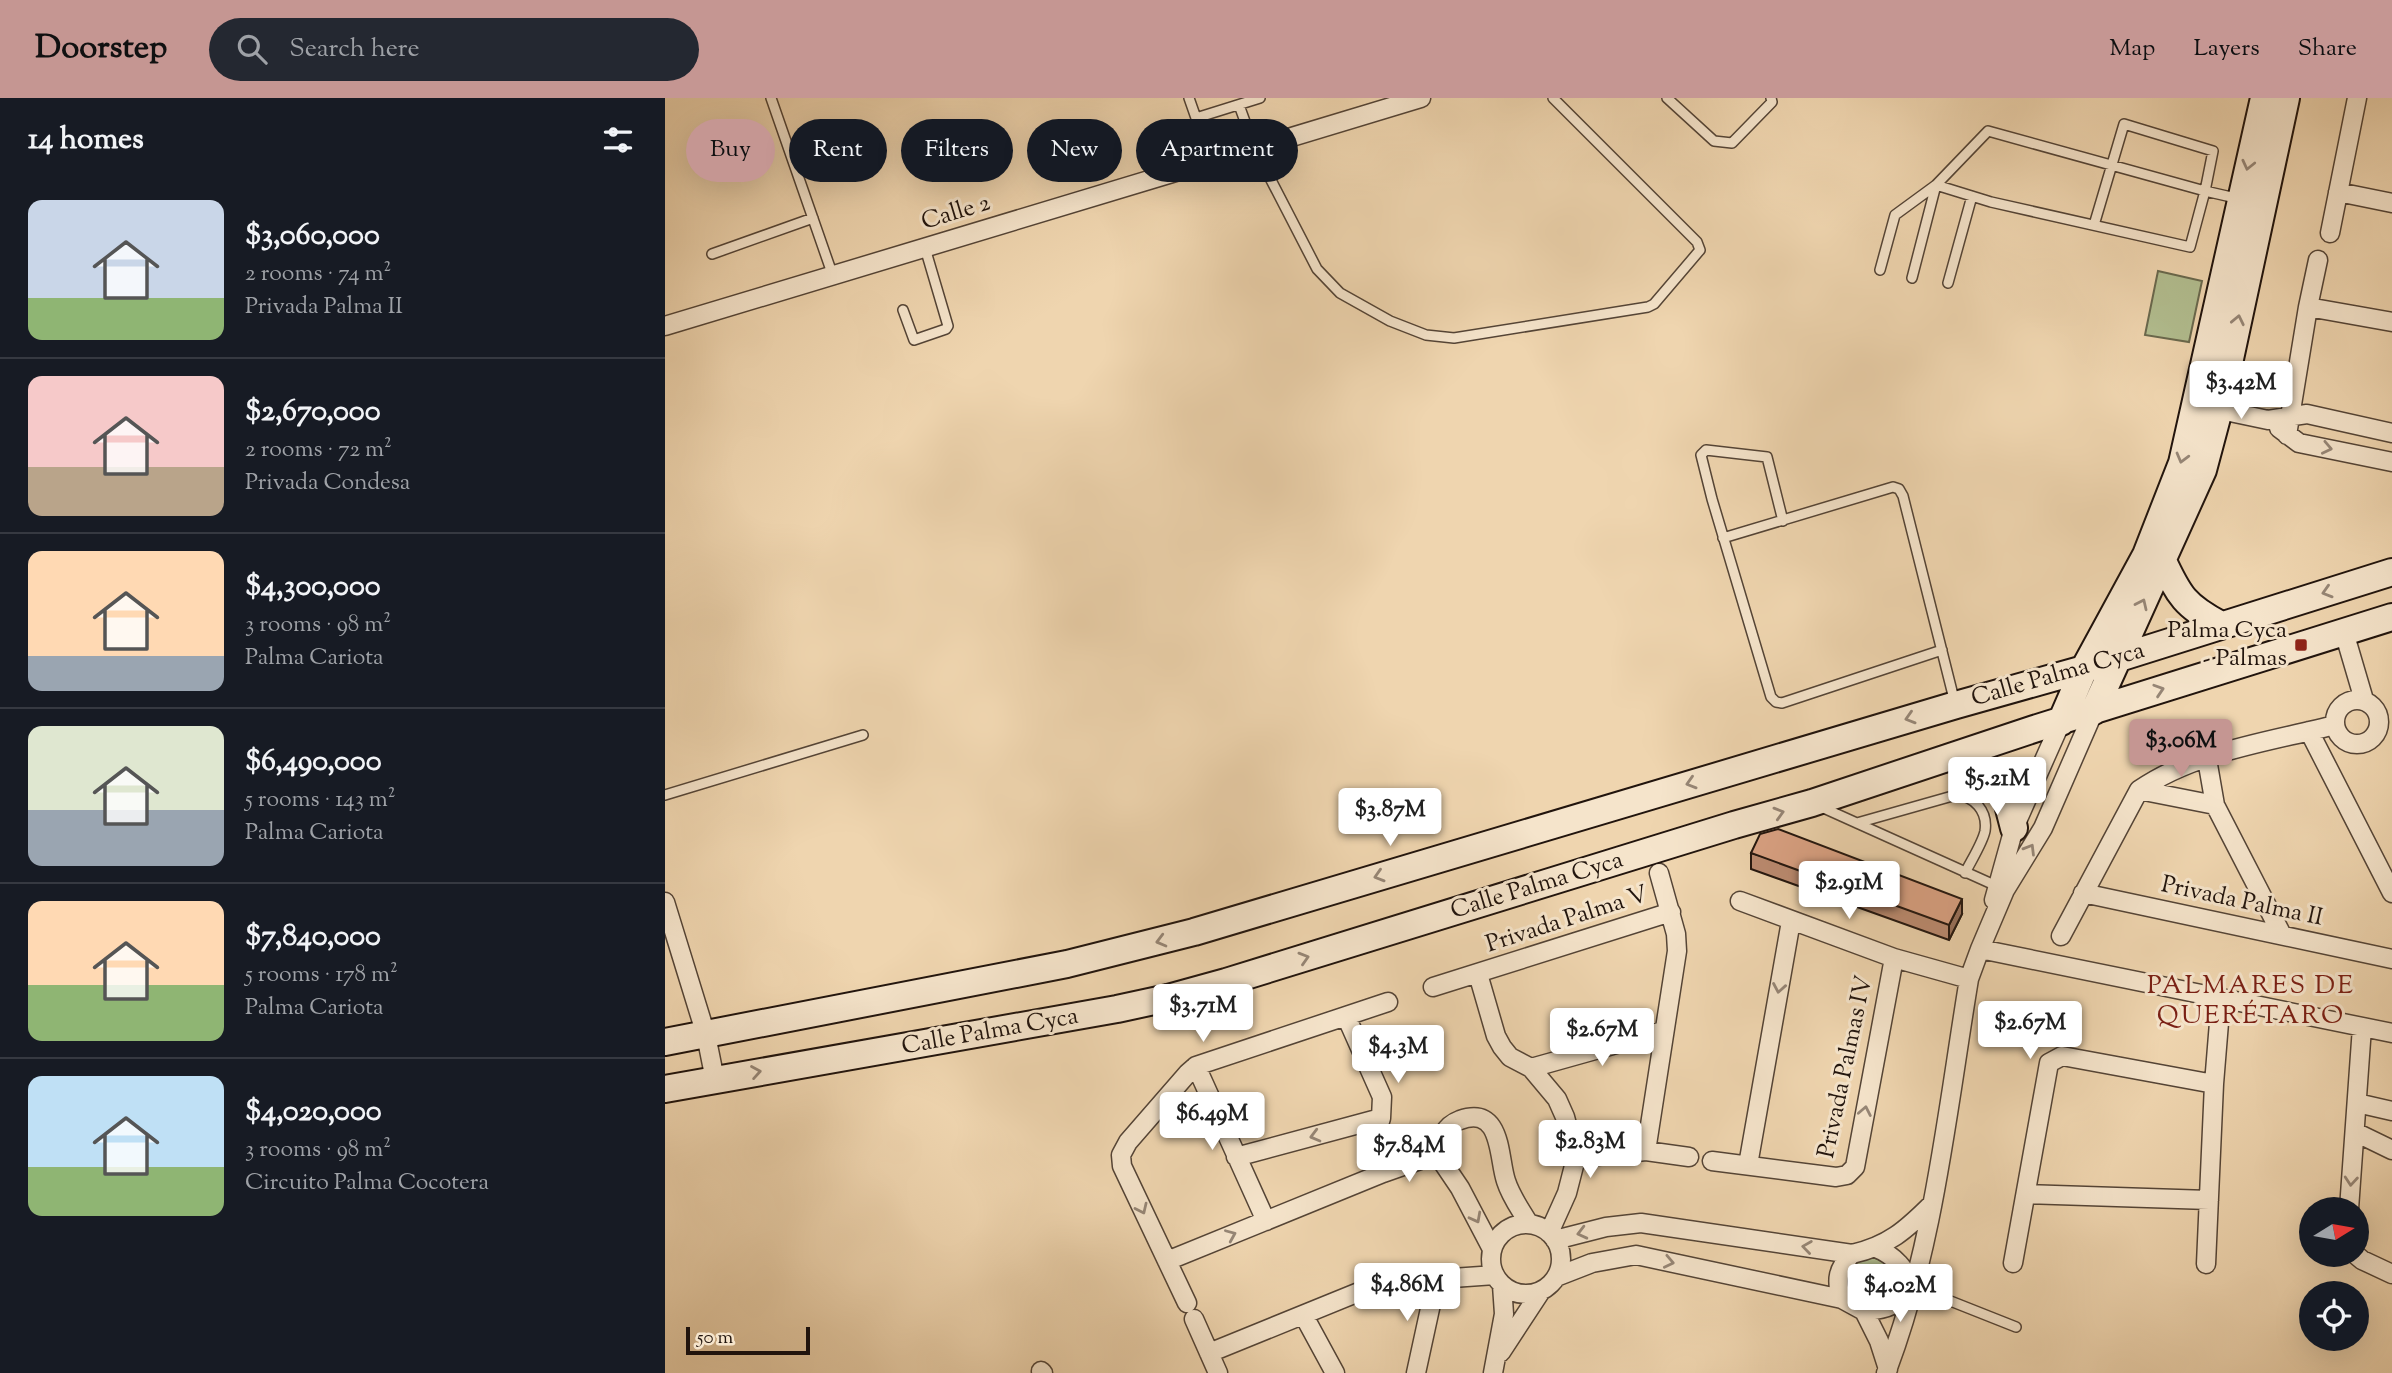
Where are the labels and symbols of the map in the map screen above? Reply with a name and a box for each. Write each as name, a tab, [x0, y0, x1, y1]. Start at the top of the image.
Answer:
one-way arrow	[2242, 159, 2257, 171]
street label: Calle 2	[917, 186, 995, 240]
one-way arrow	[2230, 314, 2245, 326]
pin: $3.42M	[2184, 362, 2298, 421]
one-way arrow	[2321, 440, 2333, 455]
one-way arrow	[2176, 452, 2190, 464]
one-way arrow	[2321, 584, 2333, 599]
one-way arrow	[2134, 599, 2148, 611]
place label: Palma Cyca - Palmas	[2168, 614, 2287, 676]
street label: Calle Palma Cyca	[1967, 634, 2149, 716]
marker: Palma Cyca - Palmas	[2293, 637, 2309, 653]
one-way arrow	[2153, 684, 2165, 699]
one-way arrow	[1904, 710, 1916, 725]
pin: $3.06M	[2124, 720, 2238, 779]
pin: $5.21M	[1940, 758, 2054, 817]
one-way arrow	[1686, 775, 1698, 790]
pin: $3.87M	[1333, 788, 1447, 848]
one-way arrow	[1772, 806, 1784, 821]
one-way arrow	[2022, 843, 2035, 856]
street label: Calle Palma Cyca	[1446, 844, 1628, 928]
pin: $2.91M	[1792, 862, 1906, 921]
one-way arrow	[1374, 867, 1386, 882]
street label: Privada Palma II	[2158, 868, 2326, 936]
street label: Privada Palma V	[1482, 878, 1652, 962]
one-way arrow	[1156, 933, 1168, 947]
one-way arrow	[1297, 952, 1309, 967]
district label: PALMARES DE QUERÉTARO	[2147, 968, 2355, 1035]
street label: Privada Palmas IV	[1810, 973, 1882, 1161]
one-way arrow	[1772, 982, 1787, 994]
pin: $3.71M	[1146, 984, 1260, 1044]
street label: Calle Palma Cyca	[899, 1000, 1081, 1064]
pin: $2.67M	[1973, 1002, 2087, 1061]
pin: $2.67M	[1545, 1009, 1659, 1068]
pin: $4.3M	[1349, 1026, 1447, 1085]
one-way arrow	[750, 1066, 762, 1081]
pin: $6.49M	[1155, 1093, 1269, 1152]
one-way arrow	[1857, 1105, 1872, 1117]
pin: $2.83M	[1533, 1121, 1647, 1180]
pin: $7.84M	[1352, 1124, 1466, 1184]
one-way arrow	[1310, 1127, 1322, 1142]
one-way arrow	[2344, 1175, 2359, 1186]
north arrow	[2299, 1197, 2369, 1267]
one-way arrow	[1134, 1202, 1148, 1214]
one-way arrow	[1468, 1210, 1481, 1223]
one-way arrow	[1576, 1225, 1588, 1239]
one-way arrow	[1224, 1230, 1236, 1244]
one-way arrow	[1801, 1240, 1813, 1255]
one-way arrow	[1663, 1254, 1675, 1269]
pin: $4.86M	[1350, 1264, 1464, 1323]
pin: $4.02M	[1843, 1264, 1957, 1324]
scale bar	[686, 1324, 810, 1356]

